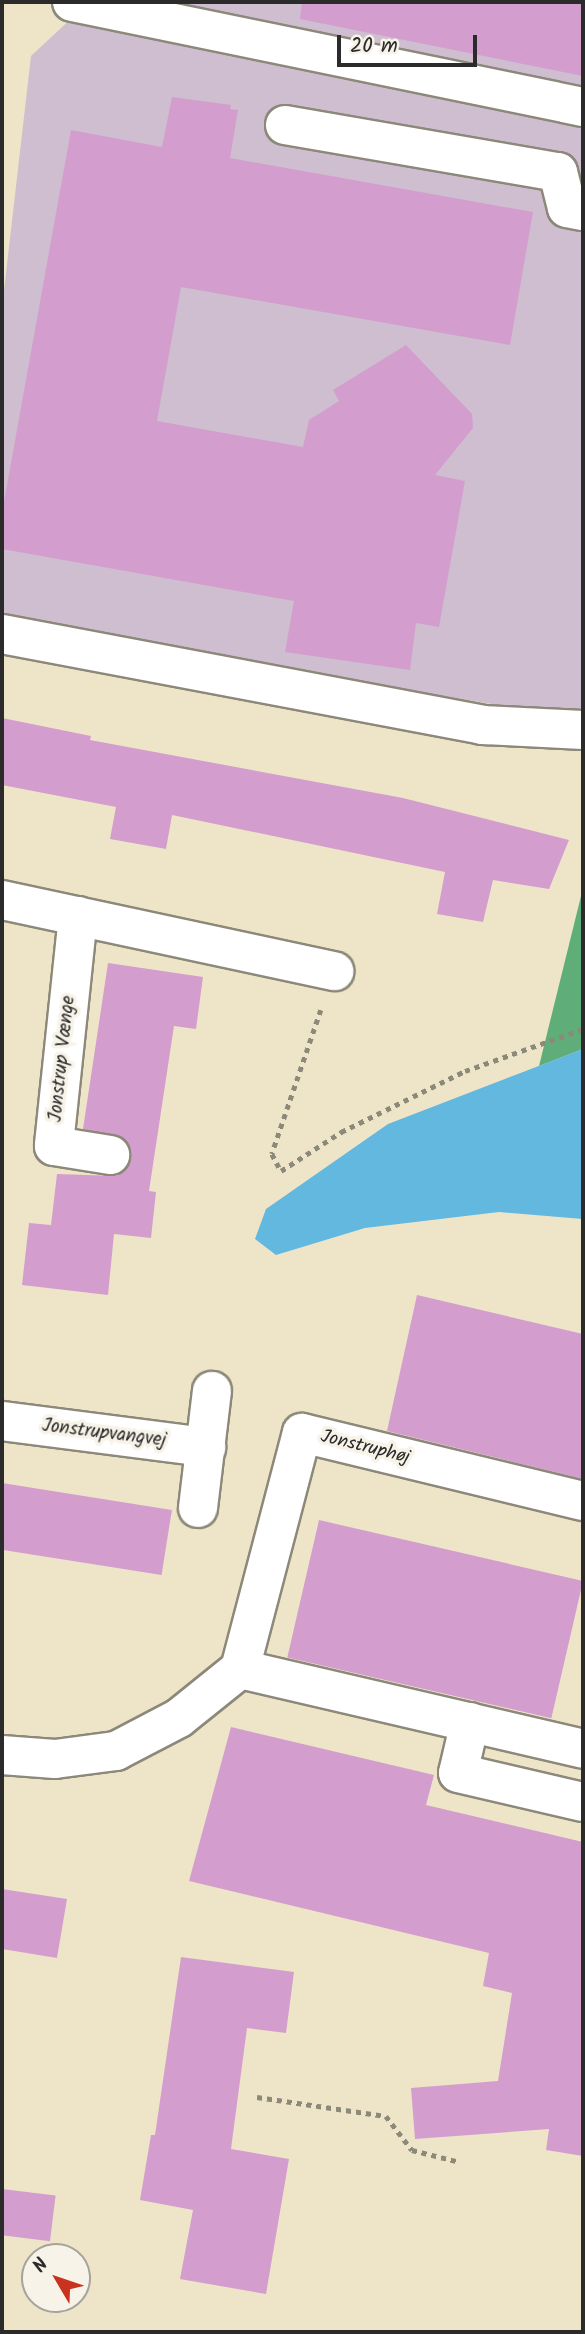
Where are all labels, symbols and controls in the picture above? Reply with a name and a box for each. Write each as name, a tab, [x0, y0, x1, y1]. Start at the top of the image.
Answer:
scale bar	[340, 21, 480, 65]
text: 20 m	[350, 30, 398, 63]
street label: Jonstrup Vænge	[45, 995, 81, 1123]
street label: Jonstrupvangvej	[41, 1415, 167, 1453]
street label: Jonstruphøj	[318, 1426, 412, 1470]
north arrow	[21, 2243, 91, 2313]
text: N	[26, 2252, 57, 2280]

